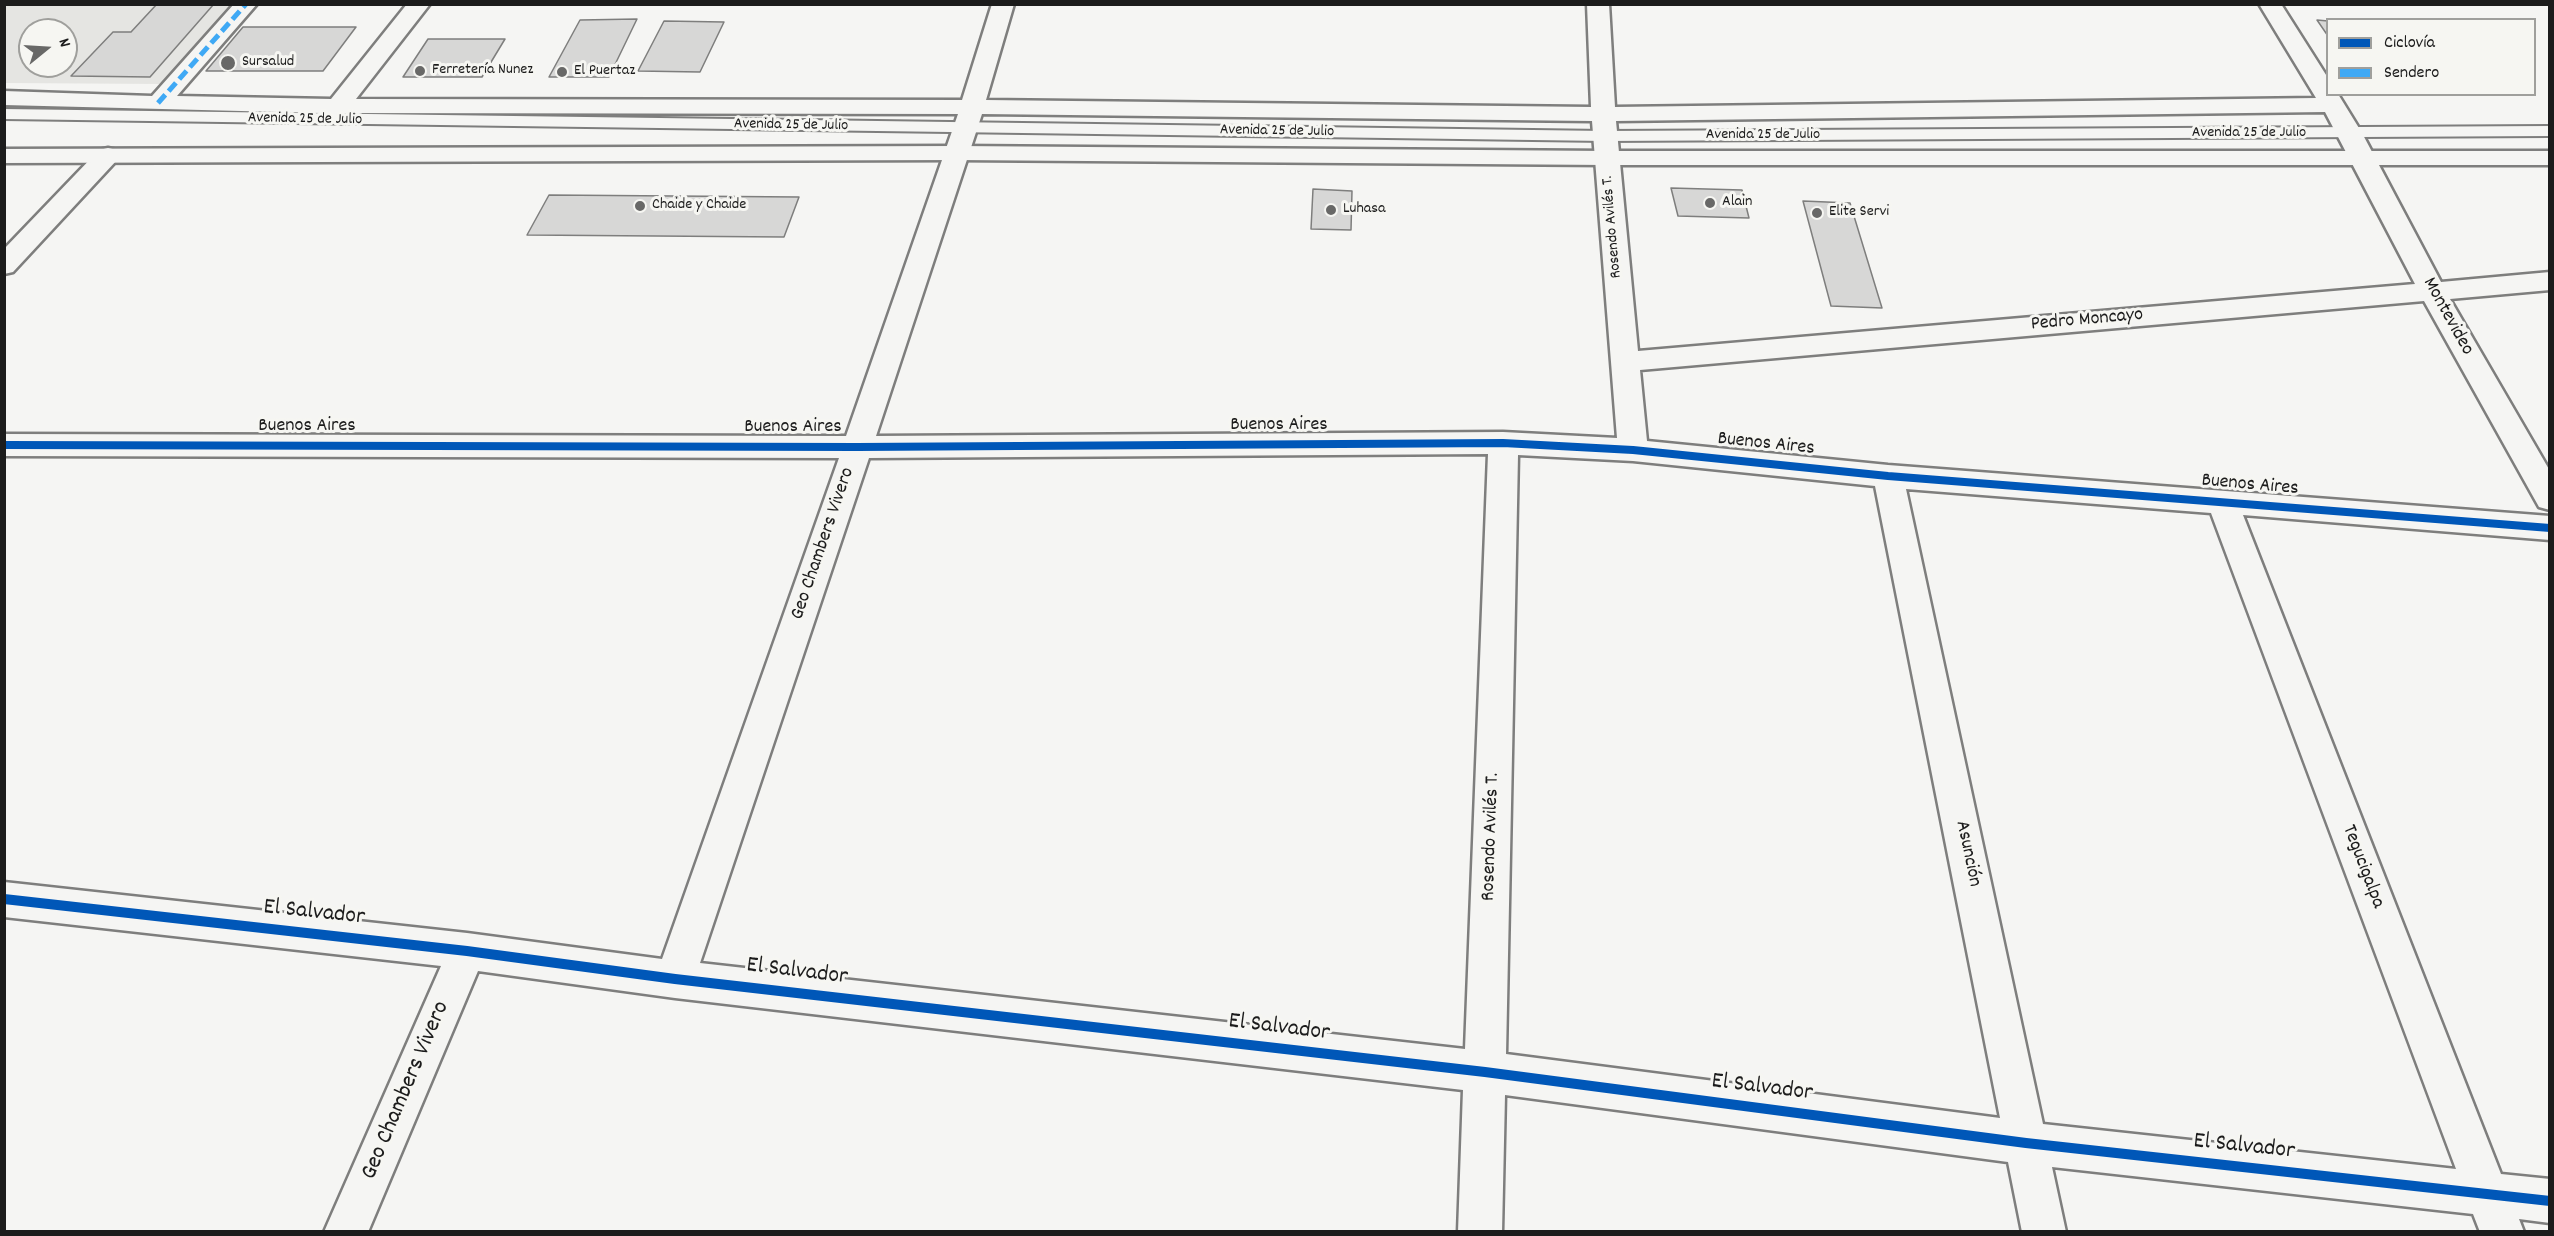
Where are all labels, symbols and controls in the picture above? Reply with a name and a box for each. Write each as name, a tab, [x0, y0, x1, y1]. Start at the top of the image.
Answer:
north arrow	[18, 18, 78, 78]
legend	[2326, 18, 2536, 96]
text: Ciclovía	[2384, 31, 2435, 56]
text: N	[52, 36, 76, 50]
place label: Sursalud	[242, 53, 294, 73]
marker: Sursalud	[219, 54, 237, 72]
place label: Ferretería Nunez	[432, 61, 533, 81]
text: Sendero	[2384, 61, 2439, 86]
place label: El Puertaz	[574, 62, 635, 82]
marker: Ferretería Nunez	[413, 64, 427, 78]
marker: El Puertaz	[555, 65, 569, 79]
street label: Avenida 25 de Julio	[248, 109, 362, 131]
street label: Avenida 25 de Julio	[734, 115, 848, 137]
street label: Avenida 25 de Julio	[1220, 121, 1334, 143]
street label: Avenida 25 de Julio	[2192, 124, 2306, 144]
street label: Avenida 25 de Julio	[1706, 126, 1820, 146]
street label: Rosendo Avilés T.	[1599, 175, 1627, 279]
place label: Alain	[1722, 193, 1752, 213]
place label: Chaide y Chaide	[652, 196, 746, 216]
marker: Alain	[1703, 196, 1717, 210]
marker: Chaide y Chaide	[633, 199, 647, 213]
place label: Luhasa	[1343, 200, 1386, 220]
marker: Luhasa	[1324, 203, 1338, 217]
place label: Elite Servi	[1829, 203, 1889, 223]
marker: Elite Servi	[1810, 206, 1824, 220]
street label: Montevideo	[2416, 274, 2478, 360]
street label: Pedro Moncayo	[2030, 304, 2144, 338]
street label: Buenos Aires	[1230, 414, 1328, 438]
street label: Buenos Aires	[258, 415, 356, 439]
street label: Buenos Aires	[744, 416, 842, 440]
street label: Buenos Aires	[1716, 428, 1816, 462]
street label: Geo Chambers Vivero	[787, 465, 861, 623]
street label: Buenos Aires	[2201, 470, 2299, 502]
street label: Rosendo Avilés T.	[1478, 772, 1506, 902]
street label: Asunción	[1948, 819, 1986, 889]
street label: Tegucigalpa	[2335, 822, 2389, 912]
street label: El Salvador	[262, 894, 366, 934]
street label: El Salvador	[745, 953, 849, 993]
street label: Geo Chambers Vivero	[356, 997, 458, 1185]
street label: El Salvador	[1227, 1009, 1331, 1049]
street label: El Salvador	[1710, 1069, 1814, 1109]
street label: El Salvador	[2192, 1128, 2296, 1168]

